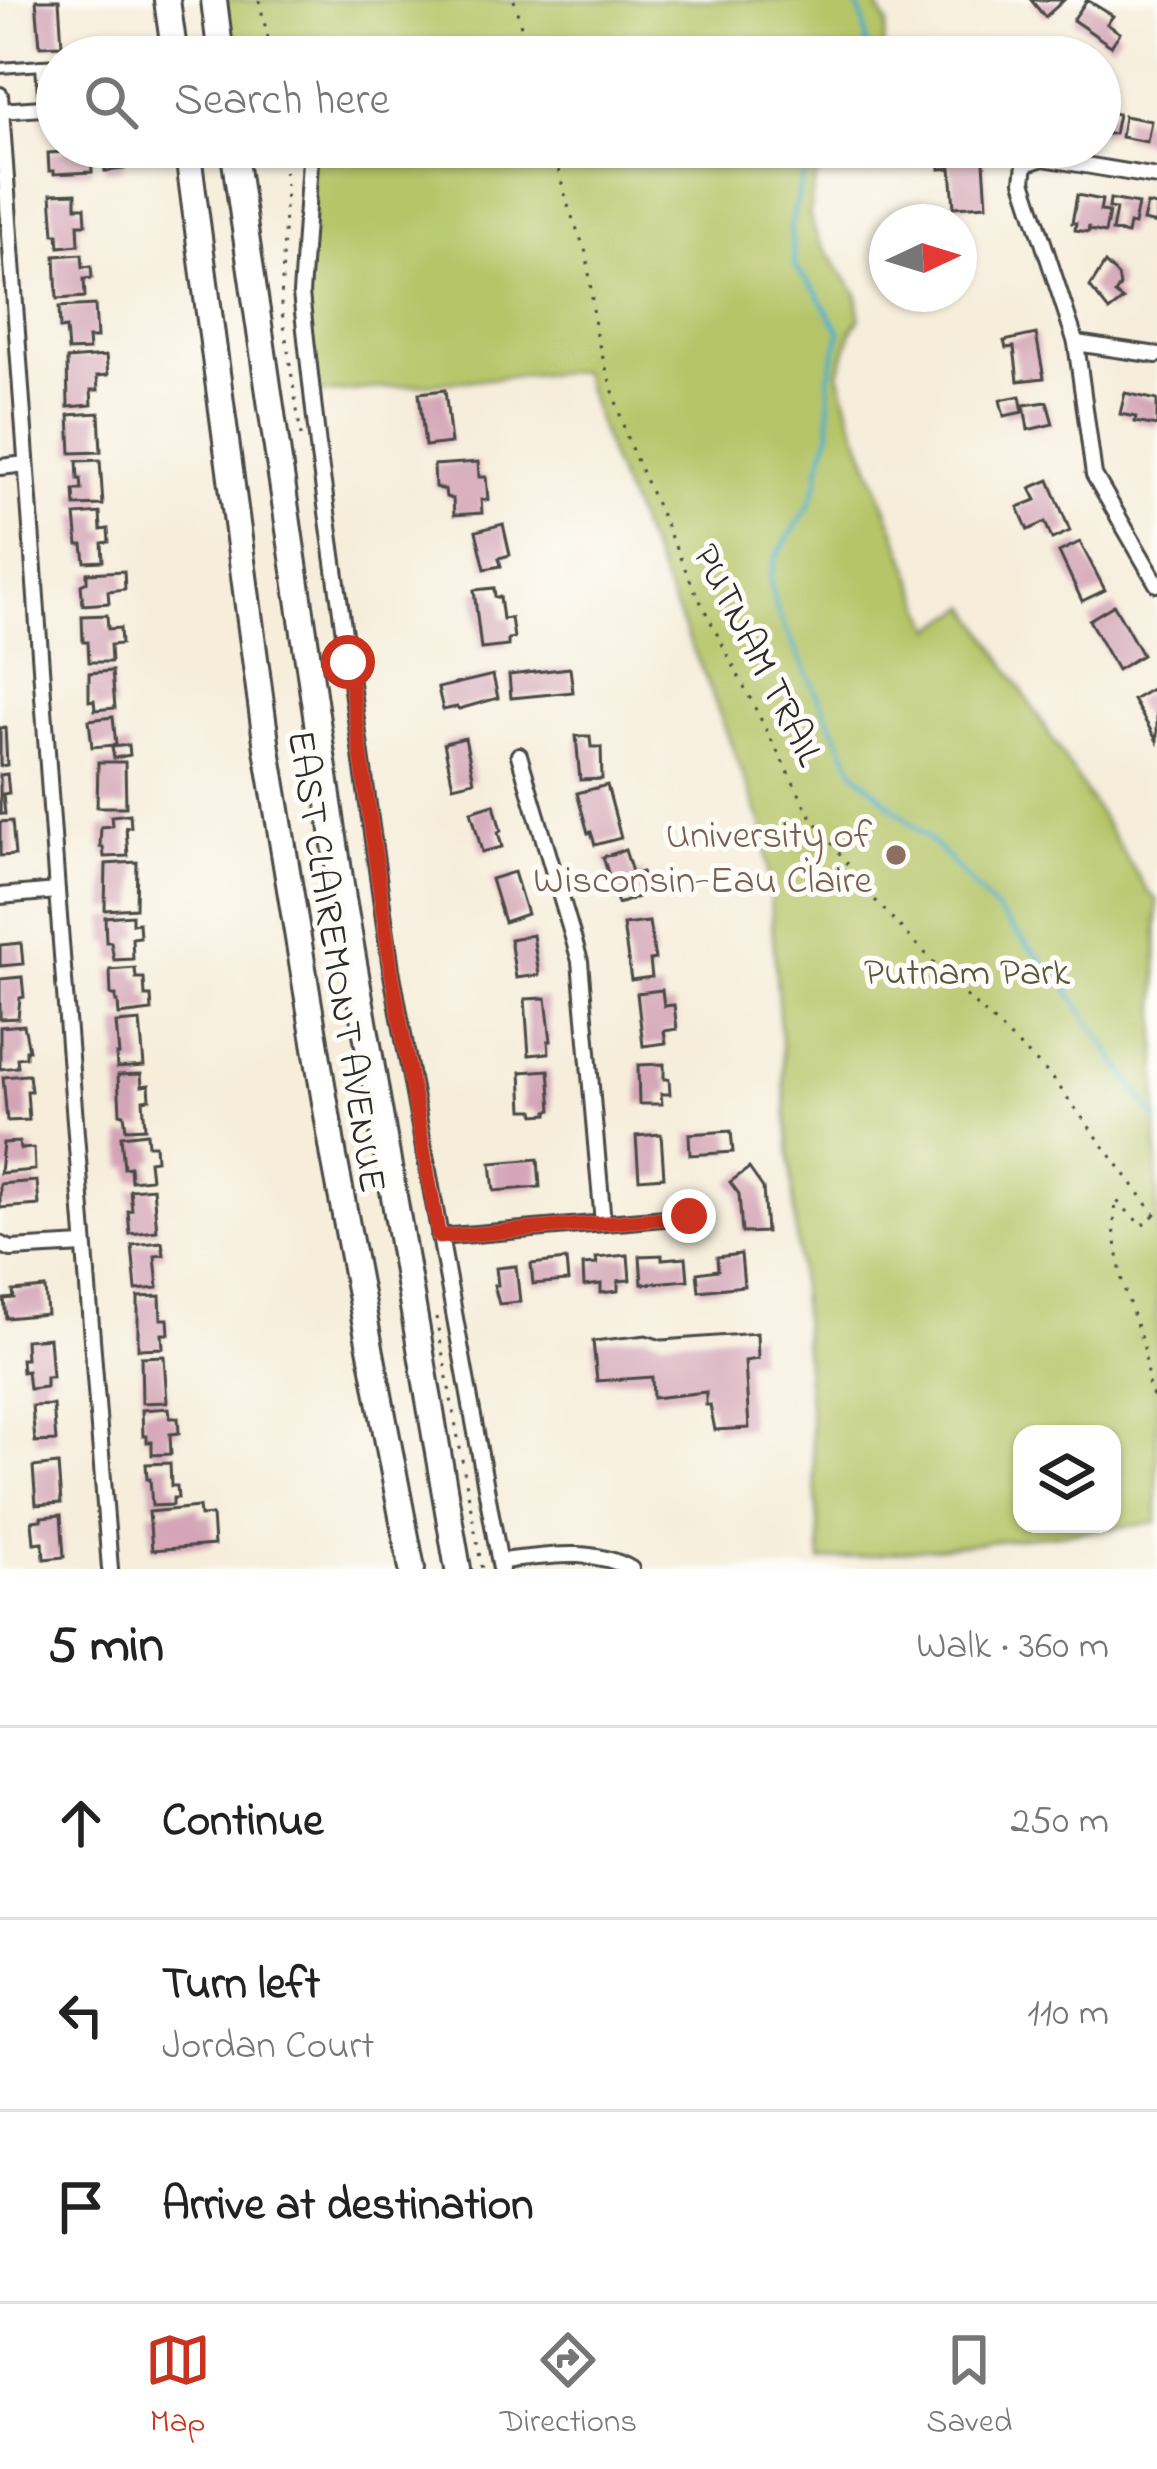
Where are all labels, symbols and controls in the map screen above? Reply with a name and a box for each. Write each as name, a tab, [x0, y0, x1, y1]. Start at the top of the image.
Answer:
search box	[36, 36, 1121, 168]
icon: search	[78, 69, 144, 135]
text: Search here	[174, 69, 390, 135]
north arrow	[869, 204, 977, 312]
street label: PUTNAM TRAIL	[676, 535, 837, 778]
route start	[321, 635, 375, 689]
street label: EAST CLAIREMONT AVENUE	[270, 726, 399, 1197]
place label: University of Wisconsin-Eau Claire	[533, 809, 873, 911]
marker: University of Wisconsin-Eau Claire	[883, 842, 909, 868]
park label: Putnam Park	[864, 946, 1071, 1003]
route end	[662, 1189, 716, 1243]
map controls	[1013, 1425, 1121, 1533]
button: layers	[1013, 1425, 1121, 1533]
text: 5 min	[48, 1610, 164, 1685]
text: Walk · 360 m	[916, 1619, 1109, 1676]
icon: ahead	[48, 1790, 114, 1856]
text: Continue	[162, 1790, 323, 1856]
text: 250 m	[1010, 1794, 1109, 1851]
text: Turn left	[162, 1953, 320, 2019]
icon: left	[48, 1982, 114, 2048]
text: 110 m	[1027, 1986, 1109, 2043]
text: Jordan Court	[162, 2019, 374, 2076]
icon: arrive	[48, 2174, 114, 2240]
text: Arrive at destination	[162, 2174, 533, 2240]
tab: Map	[145, 2327, 211, 2447]
tab: Directions	[500, 2327, 637, 2447]
tab: Saved	[926, 2327, 1012, 2447]

